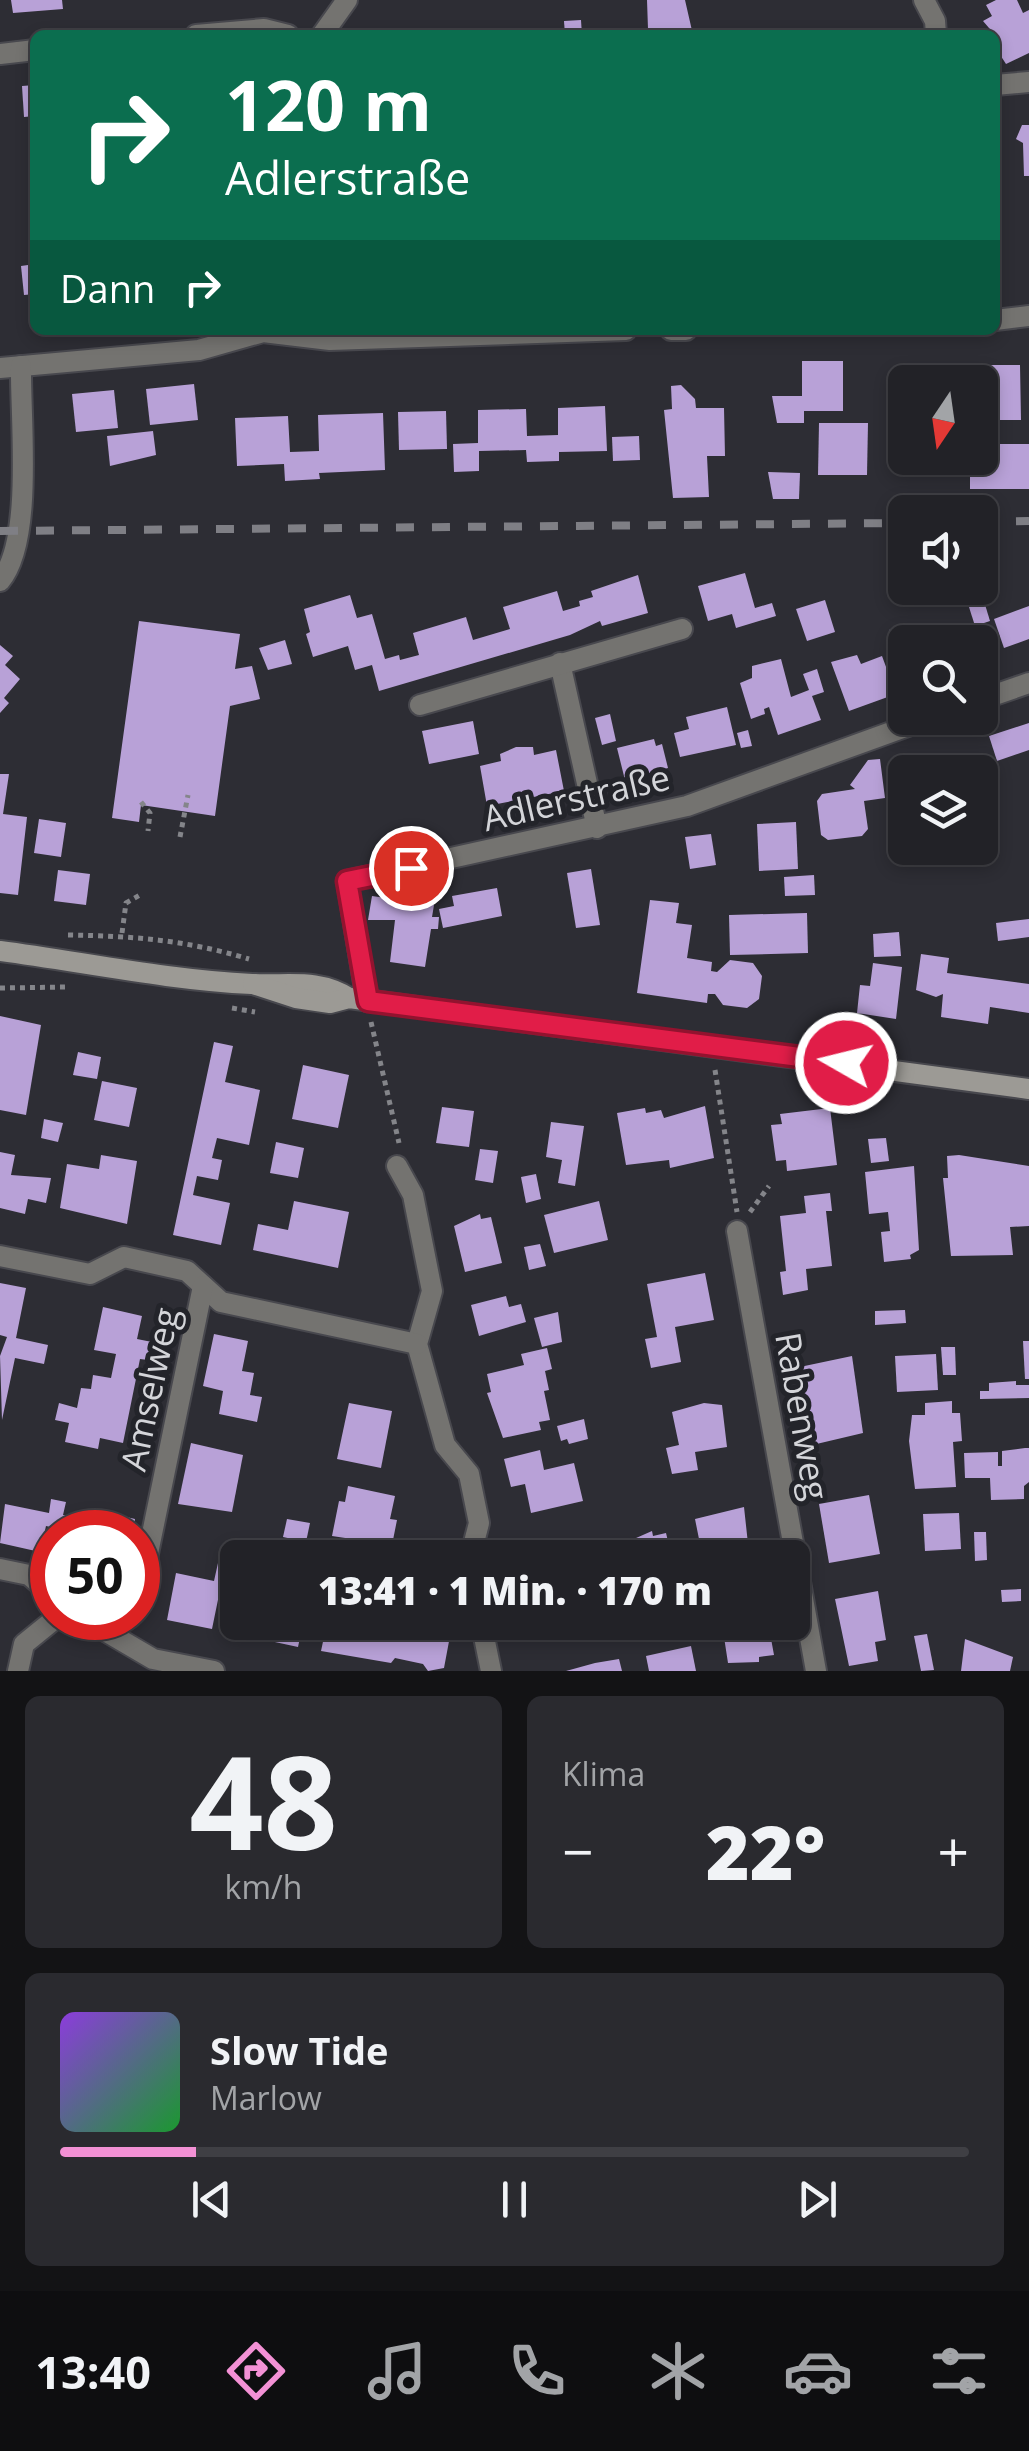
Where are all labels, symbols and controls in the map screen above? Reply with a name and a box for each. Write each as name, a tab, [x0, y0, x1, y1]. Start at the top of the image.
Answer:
text: 120 m	[225, 56, 432, 152]
icon: right	[60, 70, 190, 200]
text: Adlerstraße	[225, 147, 470, 208]
icon: right	[175, 260, 230, 315]
text: Dann	[60, 262, 155, 314]
north arrow	[888, 365, 998, 475]
map controls	[888, 365, 998, 865]
button: sound	[888, 495, 998, 605]
button: search	[888, 625, 998, 735]
street label: Adlerstraße	[478, 753, 674, 841]
button: layers	[888, 755, 998, 865]
pin	[369, 826, 454, 911]
icon: arrive	[384, 841, 439, 896]
position arrow	[794, 1011, 898, 1115]
street label: Amselweg	[109, 1303, 189, 1475]
street label: Rabenweg	[765, 1329, 841, 1503]
speed limit sign: 50	[30, 1510, 160, 1640]
text: 13:41 · 1 Min. · 170 m	[318, 1564, 712, 1616]
text: 48	[189, 1711, 338, 1888]
text: Klima	[562, 1752, 645, 1795]
text: 22°	[706, 1800, 825, 1902]
text: −	[562, 1813, 593, 1888]
text: +	[938, 1813, 969, 1888]
text: km/h	[225, 1865, 302, 1908]
text: Slow Tide	[210, 2024, 389, 2076]
text: Marlow	[210, 2076, 322, 2119]
icon: previous	[184, 2172, 239, 2227]
icon: pause	[487, 2172, 542, 2227]
icon: next	[790, 2172, 845, 2227]
icon: directions	[221, 2336, 291, 2406]
icon: music	[362, 2336, 432, 2406]
icon: phone	[502, 2336, 572, 2406]
icon: climate	[643, 2336, 713, 2406]
icon: car	[783, 2336, 853, 2406]
icon: filters	[924, 2336, 994, 2406]
text: 13:40	[35, 2341, 151, 2402]

